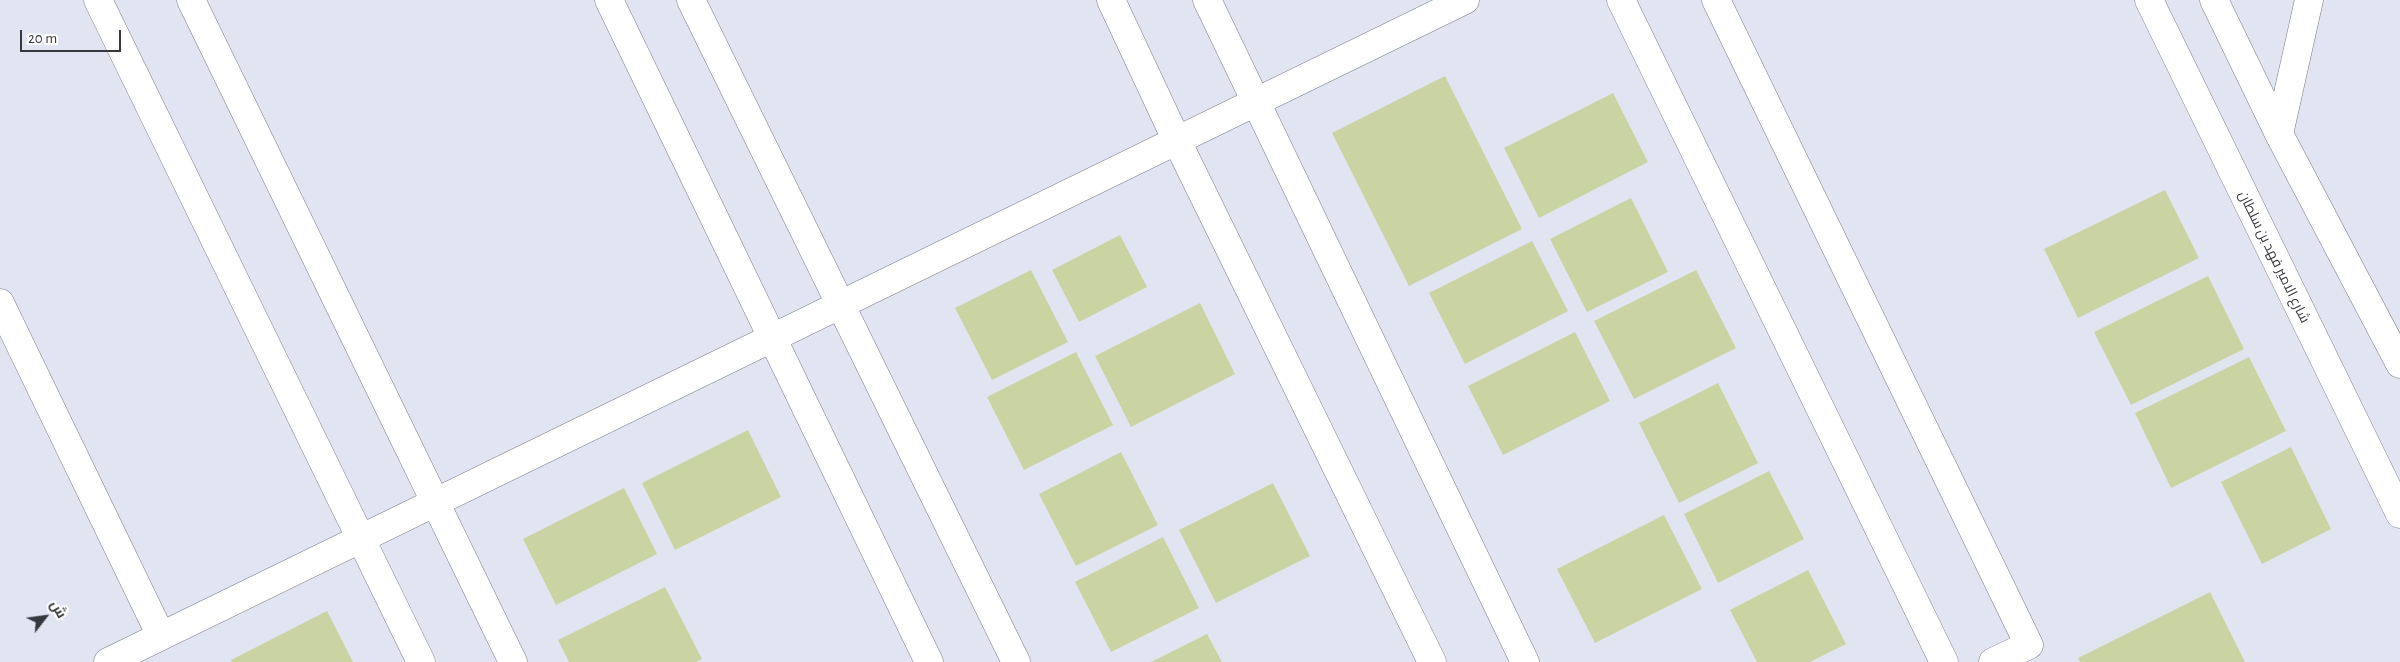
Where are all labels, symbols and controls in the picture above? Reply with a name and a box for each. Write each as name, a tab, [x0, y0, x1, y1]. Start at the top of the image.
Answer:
scale bar	[22, 20, 124, 52]
text: 20 m	[28, 31, 57, 46]
street label: شارع الامير فهد بن سلطان	[2235, 188, 2313, 326]
north arrow	[20, 592, 70, 642]
text: ش	[47, 598, 69, 621]

